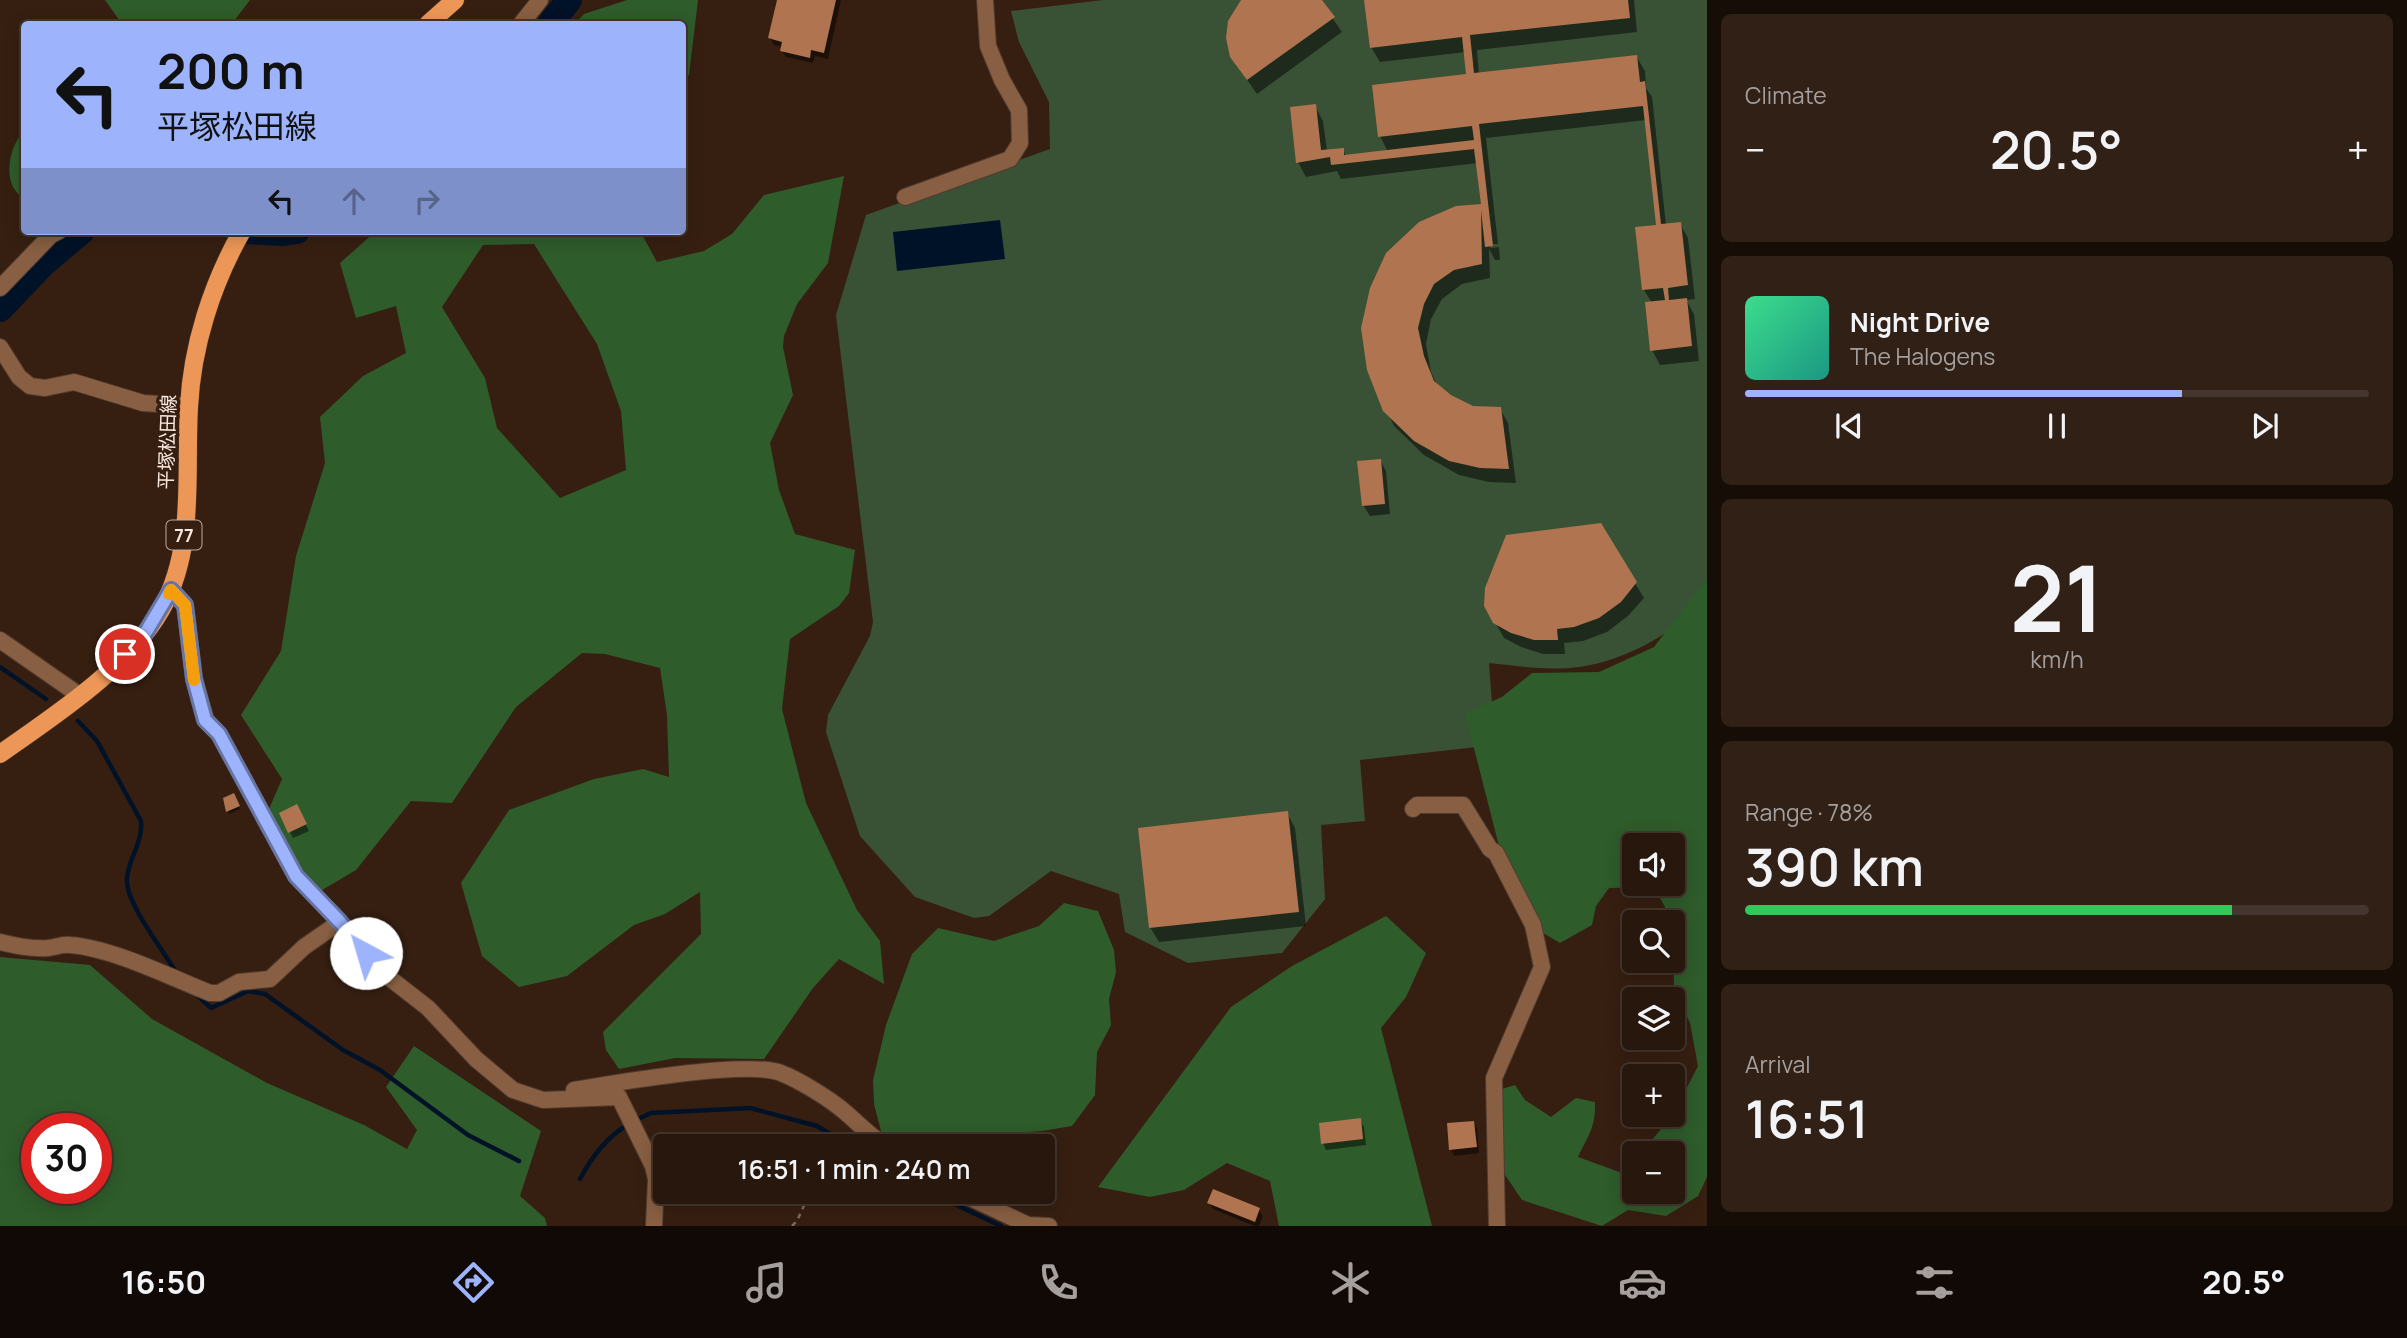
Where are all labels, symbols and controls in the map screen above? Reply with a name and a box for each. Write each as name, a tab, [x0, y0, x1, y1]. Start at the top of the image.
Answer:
text: 200 m	[157, 37, 305, 104]
icon: left	[42, 49, 133, 140]
text: Climate	[1745, 79, 1827, 111]
text: 平塚松田線	[157, 104, 317, 148]
text: 20.5°	[1990, 114, 2123, 185]
text: −	[1745, 123, 1766, 175]
text: +	[2347, 123, 2369, 175]
icon: left	[262, 182, 300, 220]
icon: ahead	[335, 182, 373, 220]
icon: right	[408, 182, 446, 220]
text: Night Drive	[1850, 304, 1990, 340]
text: The Halogens	[1850, 340, 1995, 372]
street label: 平塚松田線	[152, 394, 182, 490]
icon: previous	[1830, 407, 1868, 445]
icon: pause	[2038, 407, 2076, 445]
icon: next	[2246, 407, 2284, 445]
road number: 77	[166, 520, 202, 550]
text: 21	[2010, 535, 2104, 659]
pin	[95, 624, 155, 684]
icon: arrive	[106, 635, 144, 673]
text: km/h	[2030, 643, 2084, 675]
text: Range · 78%	[1745, 796, 1873, 828]
text: 390 km	[1745, 831, 1924, 902]
map controls	[1622, 833, 1685, 1204]
button: sound	[1622, 833, 1685, 896]
button: search	[1622, 910, 1685, 973]
position arrow	[329, 916, 403, 990]
button: layers	[1622, 987, 1685, 1050]
text: Arrival	[1745, 1048, 1811, 1080]
button: +	[1622, 1064, 1685, 1127]
text: 16:51	[1745, 1083, 1869, 1154]
speed limit sign: 30	[21, 1113, 112, 1204]
button: −	[1622, 1141, 1685, 1204]
text: 16:51 · 1 min · 240 m	[738, 1151, 971, 1187]
icon: directions	[449, 1258, 498, 1307]
icon: music	[742, 1258, 791, 1307]
icon: phone	[1034, 1258, 1083, 1307]
icon: climate	[1326, 1258, 1375, 1307]
icon: car	[1618, 1258, 1667, 1307]
icon: filters	[1910, 1258, 1959, 1307]
text: 16:50	[122, 1260, 206, 1304]
text: 20.5°	[2202, 1260, 2285, 1304]

